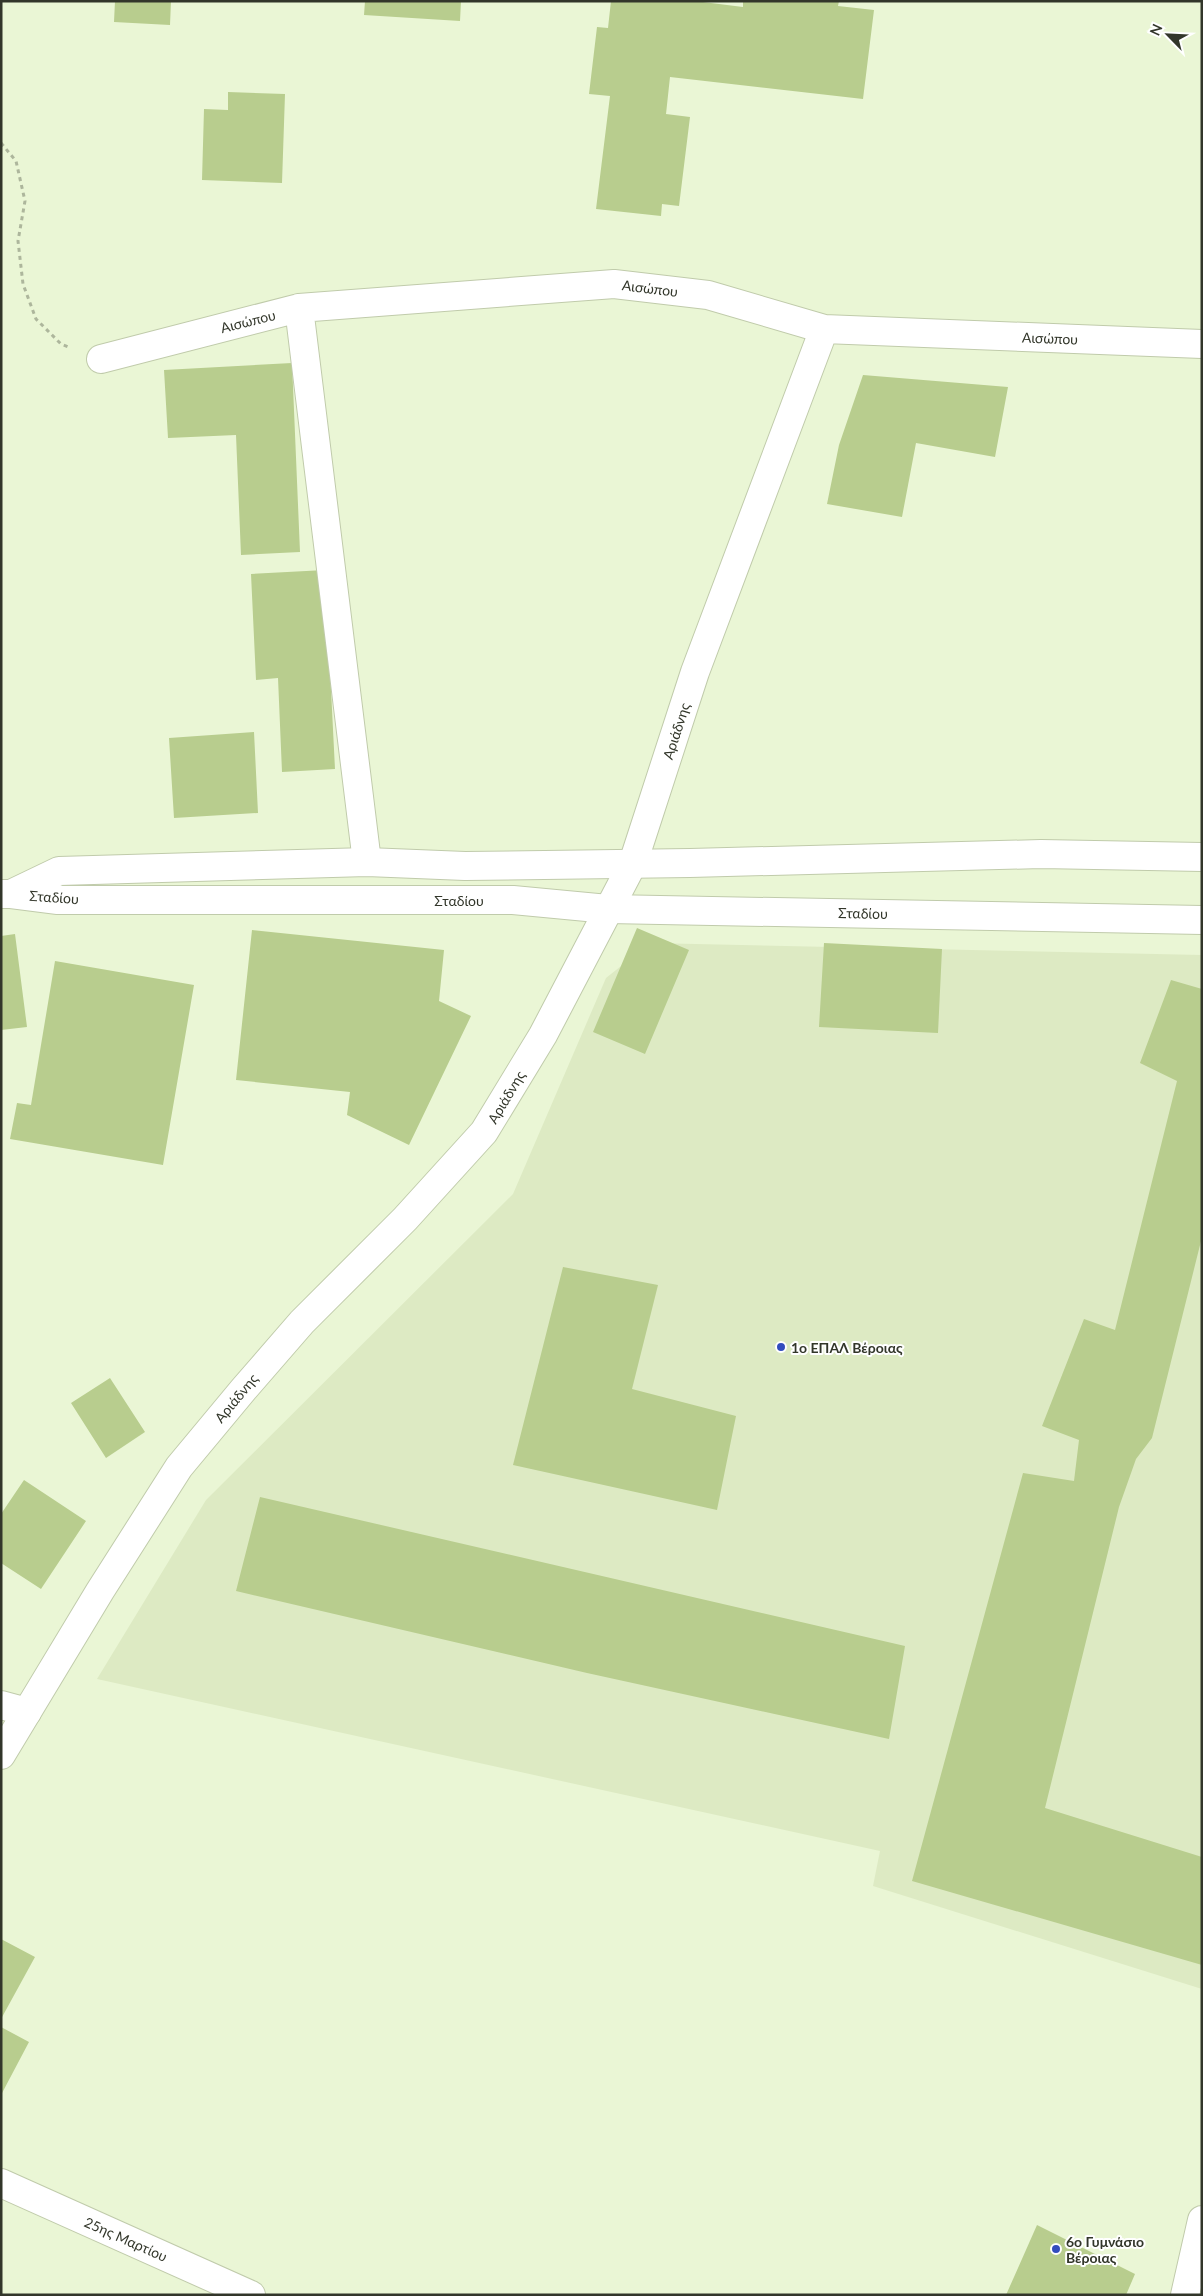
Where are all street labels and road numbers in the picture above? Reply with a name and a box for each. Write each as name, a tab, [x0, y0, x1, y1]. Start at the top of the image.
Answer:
street label: Αισώπου	[621, 276, 679, 300]
street label: Αισώπου	[219, 306, 277, 336]
street label: Αισώπου	[1022, 329, 1078, 347]
street label: Αριάδνης	[659, 700, 693, 761]
street label: Σταδίου	[29, 887, 79, 907]
street label: Σταδίου	[434, 892, 484, 909]
street label: Σταδίου	[838, 904, 888, 922]
street label: Αριάδνης	[484, 1067, 529, 1126]
street label: Αριάδνης	[211, 1370, 262, 1426]
street label: 25ης Μαρτίου	[82, 2213, 170, 2265]

